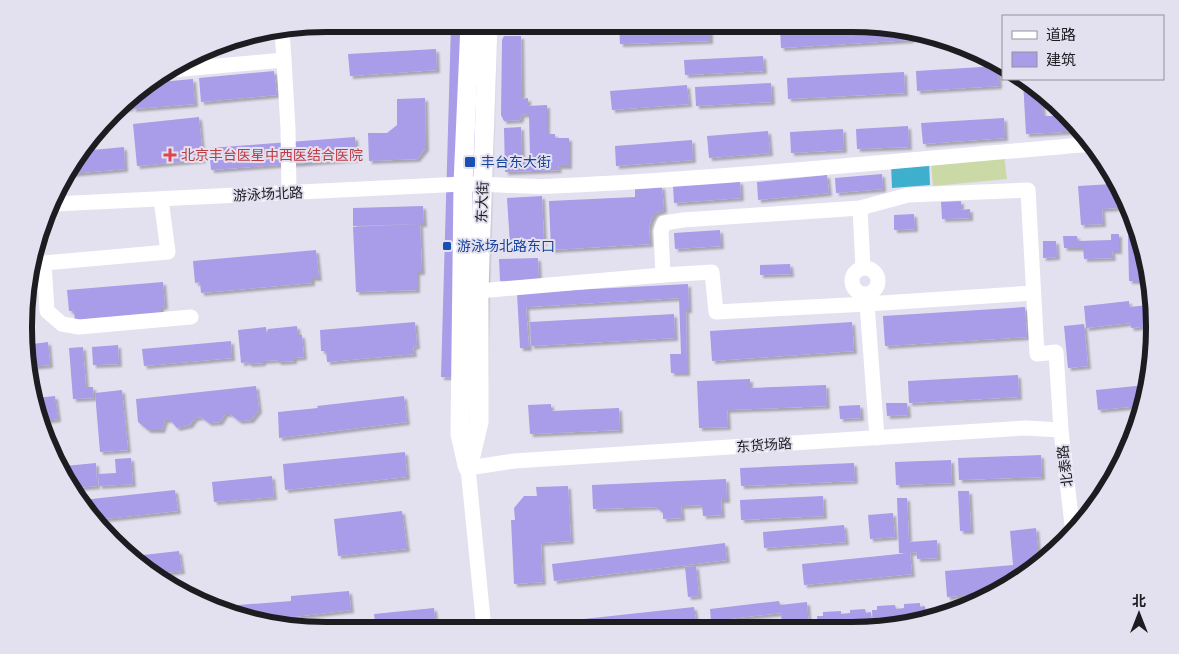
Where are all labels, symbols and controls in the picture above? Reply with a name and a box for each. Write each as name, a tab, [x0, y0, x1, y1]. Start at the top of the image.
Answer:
legend	[1002, 15, 1164, 80]
text: 道路	[1046, 25, 1076, 45]
text: 建筑	[1046, 50, 1076, 70]
place label: 北京丰台医星中西医结合医院	[181, 146, 363, 165]
marker: 北京丰台医星中西医结合医院	[163, 148, 177, 162]
place label: 丰台东大街	[481, 153, 551, 172]
marker: 丰台东大街	[463, 155, 477, 169]
street label: 东大街	[472, 181, 493, 223]
street label: 游泳场北路	[233, 183, 303, 206]
place label: 游泳场北路东口	[457, 237, 555, 256]
marker: 游泳场北路东口	[441, 240, 453, 252]
street label: 东货场路	[735, 434, 793, 457]
street label: 北泰路	[1054, 444, 1077, 488]
north arrow	[1114, 589, 1164, 639]
text: 北	[1132, 592, 1146, 611]

